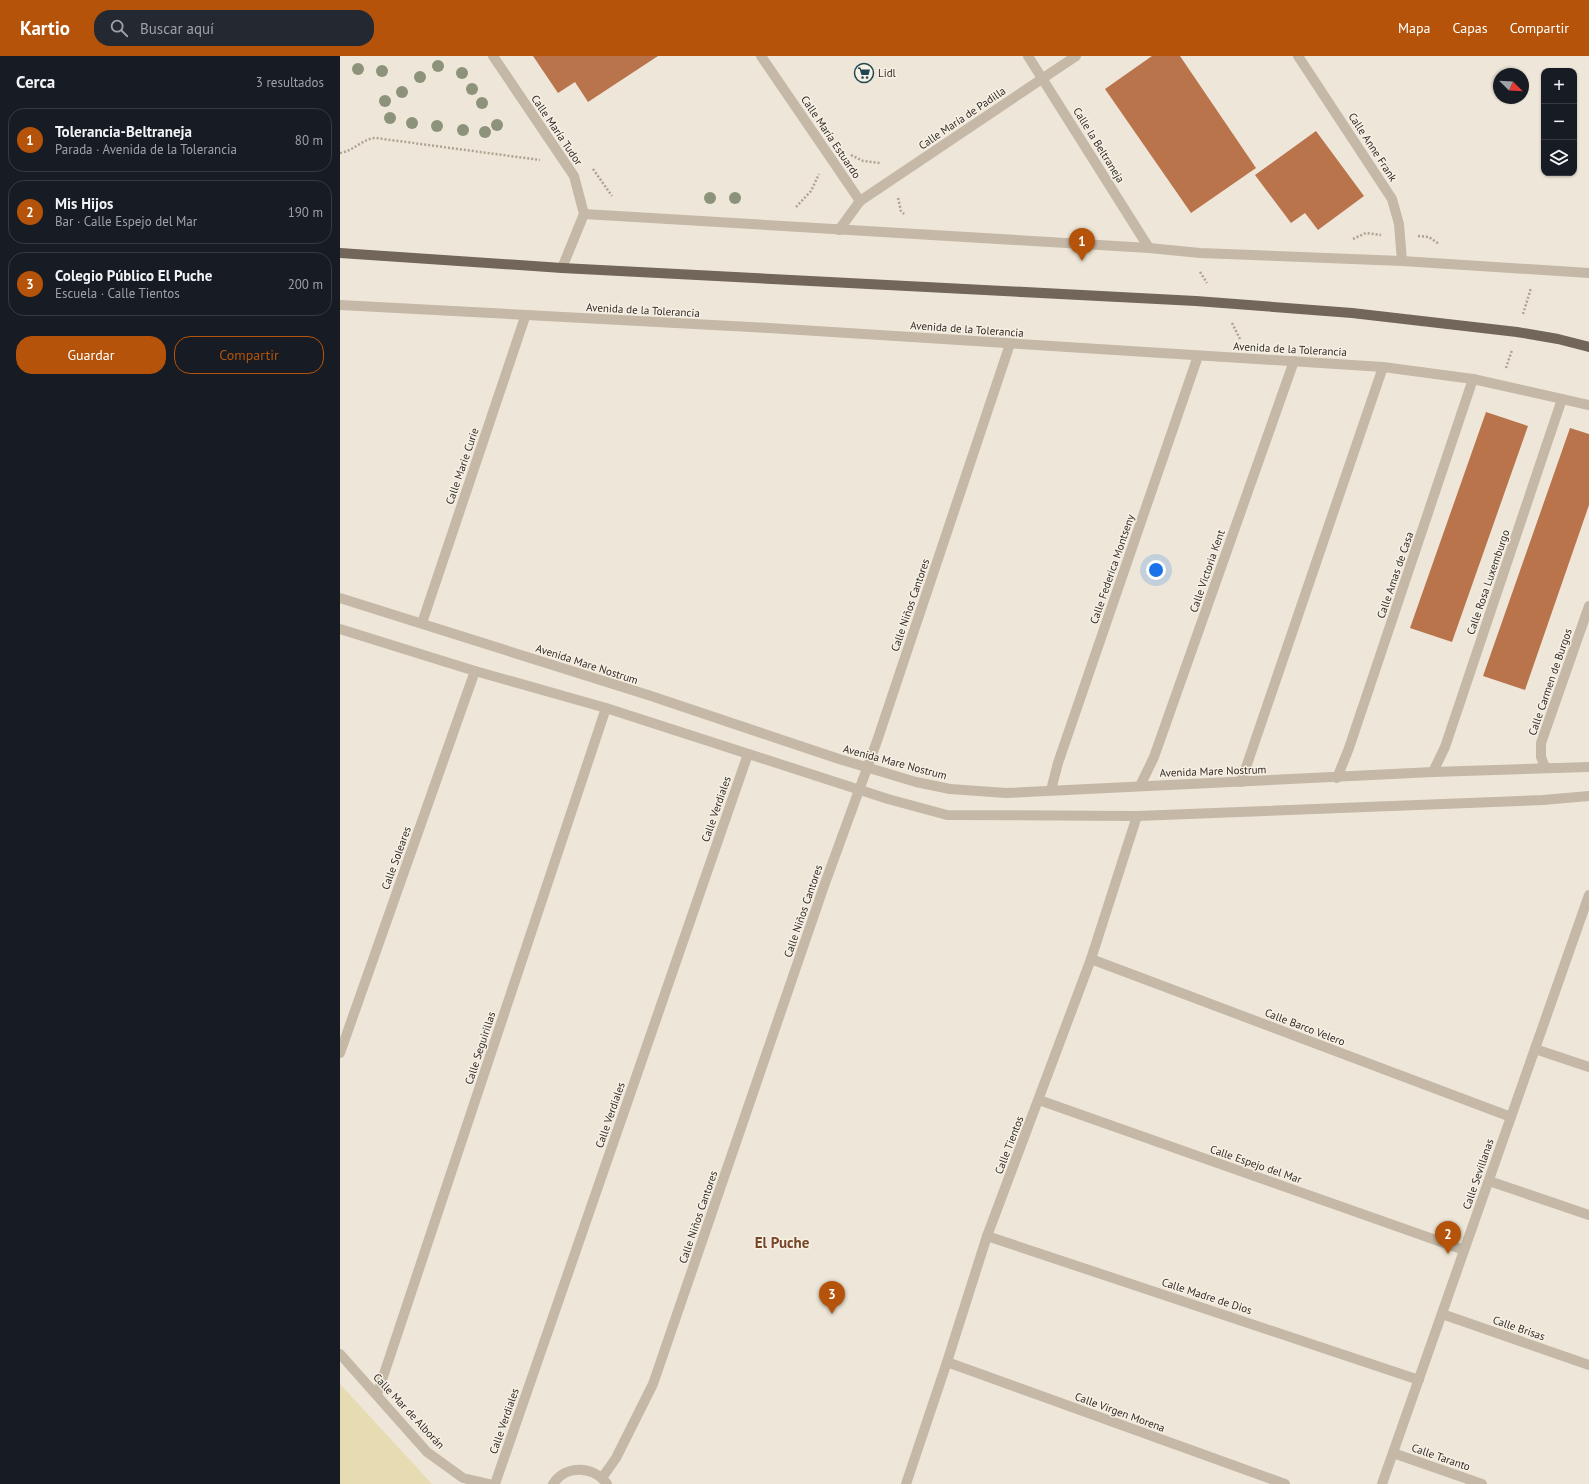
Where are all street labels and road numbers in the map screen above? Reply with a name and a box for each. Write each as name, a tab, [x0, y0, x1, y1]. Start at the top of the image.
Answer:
street label: Calle María de Padilla	[916, 84, 1008, 152]
street label: Calle María Tudor	[528, 92, 586, 168]
street label: Calle María Estuardo	[798, 93, 864, 181]
street label: Calle la Beltraneja	[1070, 105, 1128, 185]
street label: Calle Anne Frank	[1346, 110, 1401, 185]
street label: Avenida de la Tolerancia	[586, 300, 700, 320]
street label: Avenida de la Tolerancia	[910, 318, 1024, 340]
street label: Avenida de la Tolerancia	[1233, 339, 1347, 359]
street label: Calle Marie Curie	[442, 425, 482, 506]
street label: Calle Federica Montseny	[1087, 512, 1138, 626]
street label: Calle Victoria Kent	[1186, 528, 1228, 614]
street label: Calle Rosa Luxemburgo	[1463, 528, 1513, 636]
street label: Calle Amas de Casa	[1374, 530, 1416, 620]
street label: Calle Niños Cantores	[888, 556, 933, 653]
street label: Calle Carmen de Burgos	[1525, 626, 1575, 737]
street label: Avenida Mare Nostrum	[534, 641, 640, 687]
street label: Avenida Mare Nostrum	[842, 741, 948, 783]
street label: Avenida Mare Nostrum	[1159, 762, 1267, 780]
street label: Calle Verdiales	[698, 774, 734, 844]
street label: Calle Soleares	[378, 824, 414, 892]
street label: Calle Niños Cantores	[781, 862, 826, 959]
street label: Calle Barco Velero	[1263, 1005, 1347, 1049]
street label: Calle Seguirillas	[462, 1009, 498, 1086]
street label: Calle Verdiales	[592, 1080, 628, 1150]
street label: Calle Tientos	[992, 1114, 1027, 1176]
street label: Calle Sevillanas	[1459, 1136, 1497, 1211]
street label: Calle Espejo del Mar	[1208, 1142, 1304, 1186]
street label: Calle Niños Cantores	[676, 1168, 721, 1265]
street label: Calle Madre de Dios	[1160, 1275, 1254, 1317]
street label: Calle Brisas	[1491, 1313, 1547, 1344]
street label: Calle Mar de Alborán	[370, 1370, 448, 1452]
street label: Calle Verdiales	[486, 1386, 522, 1456]
street label: Calle Virgen Morena	[1073, 1389, 1167, 1435]
street label: Calle Taranto	[1410, 1440, 1472, 1474]

